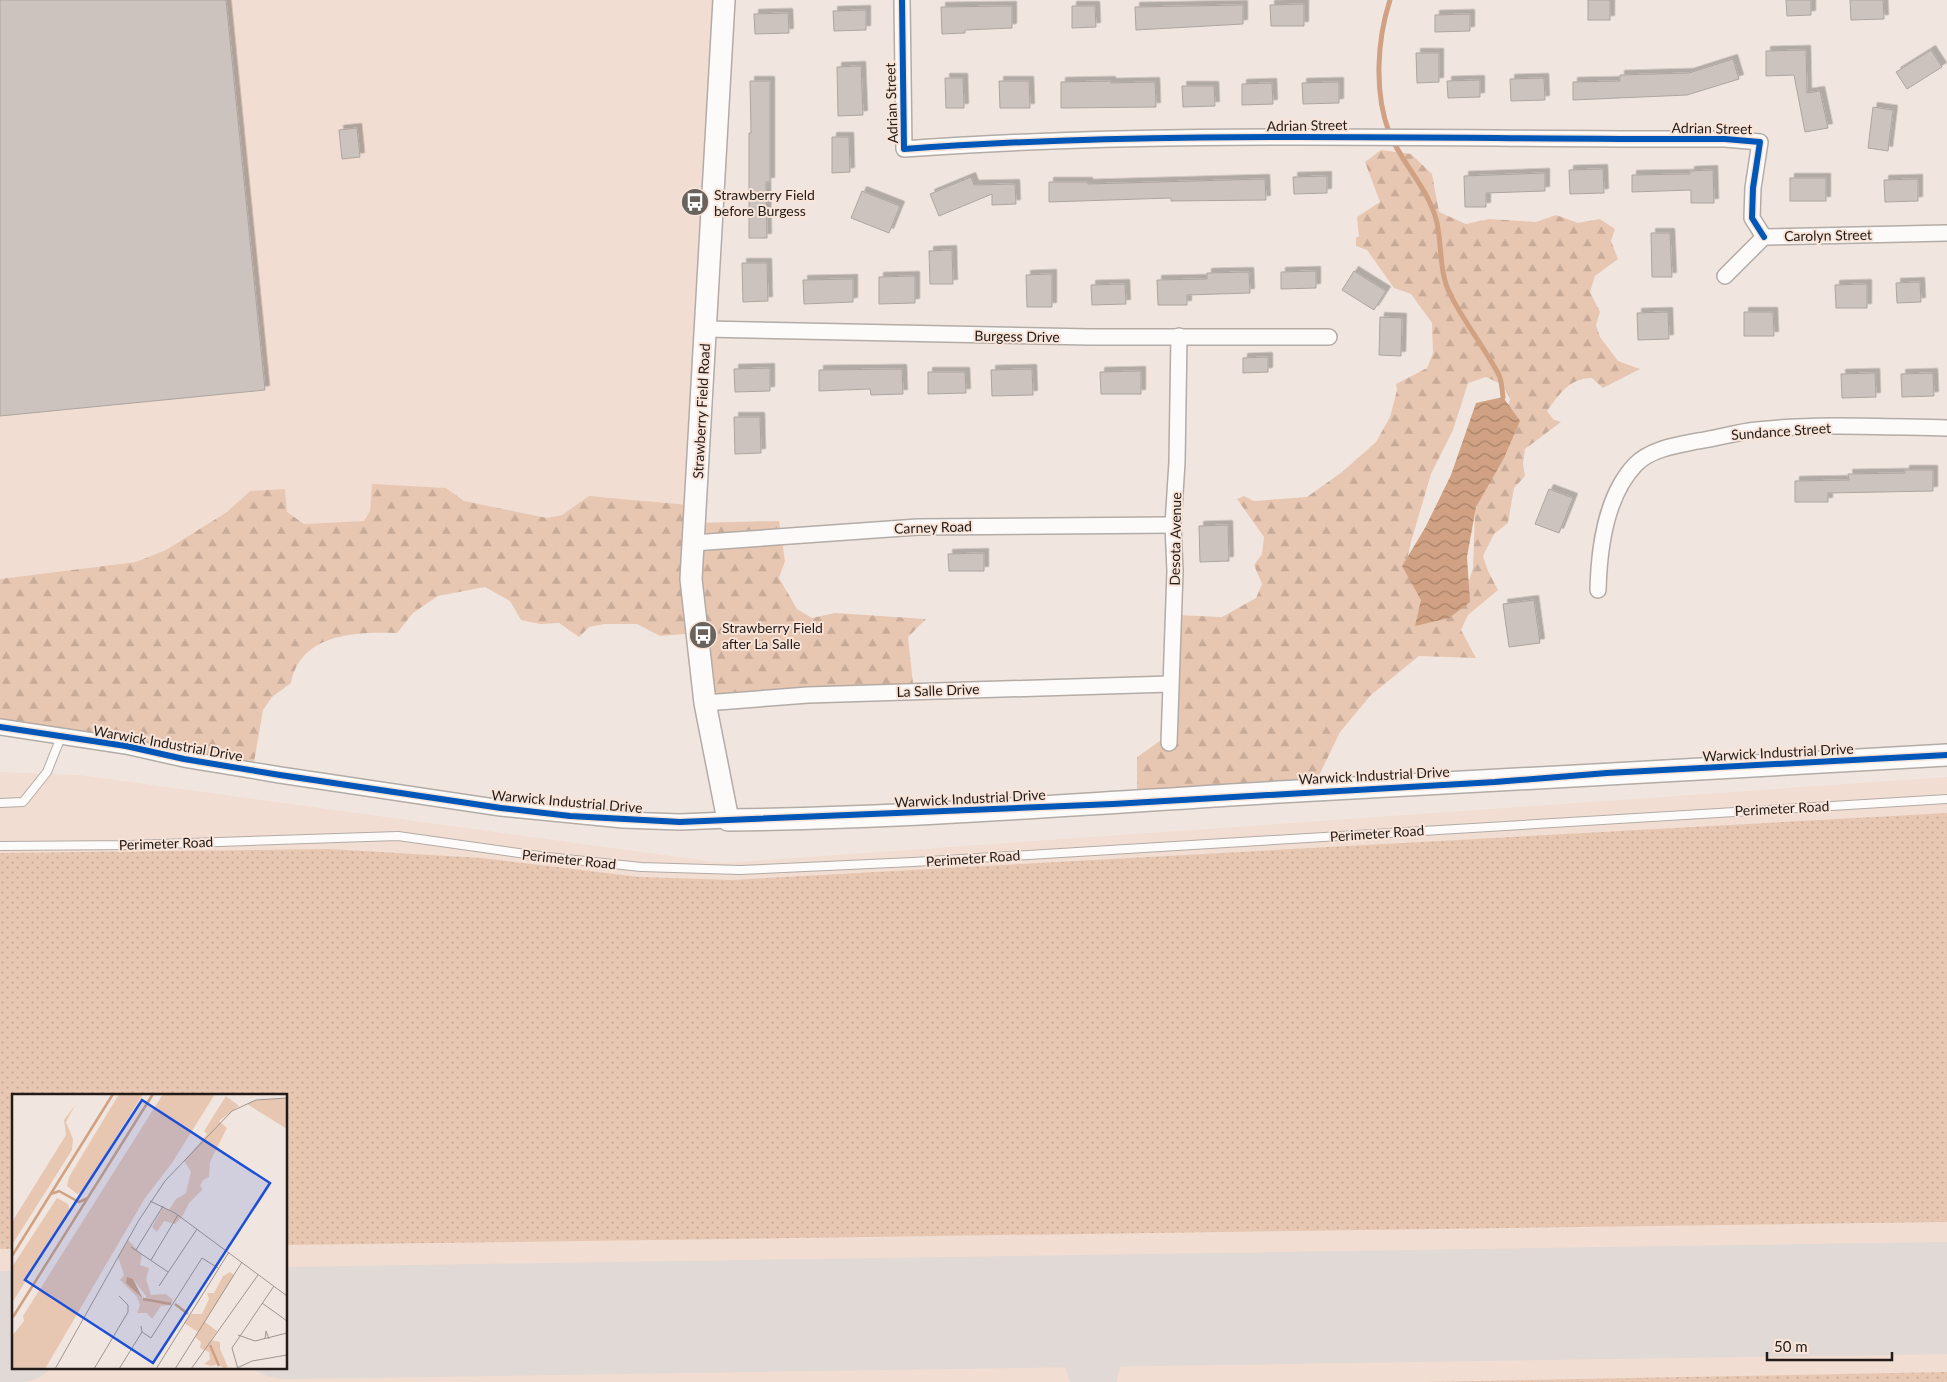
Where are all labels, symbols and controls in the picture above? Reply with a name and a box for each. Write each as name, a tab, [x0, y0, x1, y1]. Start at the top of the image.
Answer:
street label: Adrian Street	[881, 62, 901, 144]
street label: Adrian Street	[1266, 116, 1348, 134]
street label: Adrian Street	[1671, 119, 1753, 137]
place label: Strawberry Field before Burgess	[714, 186, 815, 219]
bus stop icon: Strawberry Field before Burgess	[680, 187, 710, 217]
street label: Carolyn Street	[1784, 226, 1872, 244]
street label: Burgess Drive	[974, 327, 1060, 345]
street label: Strawberry Field Road	[689, 343, 713, 479]
street label: Sundance Street	[1730, 419, 1832, 443]
street label: Desota Avenue	[1166, 492, 1184, 586]
street label: Carney Road	[894, 517, 972, 537]
place label: Strawberry Field after La Salle	[722, 619, 823, 652]
bus stop icon: Strawberry Field after La Salle	[688, 620, 718, 650]
street label: La Salle Drive	[896, 680, 980, 700]
street label: Warwick Industrial Drive	[92, 721, 244, 765]
street label: Warwick Industrial Drive	[1702, 740, 1854, 764]
street label: Warwick Industrial Drive	[1298, 763, 1450, 787]
street label: Warwick Industrial Drive	[491, 786, 643, 816]
street label: Warwick Industrial Drive	[894, 786, 1046, 810]
street label: Perimeter Road	[1734, 797, 1830, 819]
street label: Perimeter Road	[1329, 821, 1425, 845]
street label: Perimeter Road	[118, 833, 214, 853]
street label: Perimeter Road	[521, 846, 617, 872]
street label: Perimeter Road	[925, 846, 1021, 870]
inset map	[12, 1094, 288, 1370]
scale bar	[1767, 1330, 1892, 1362]
text: 50 m	[1774, 1337, 1808, 1355]

